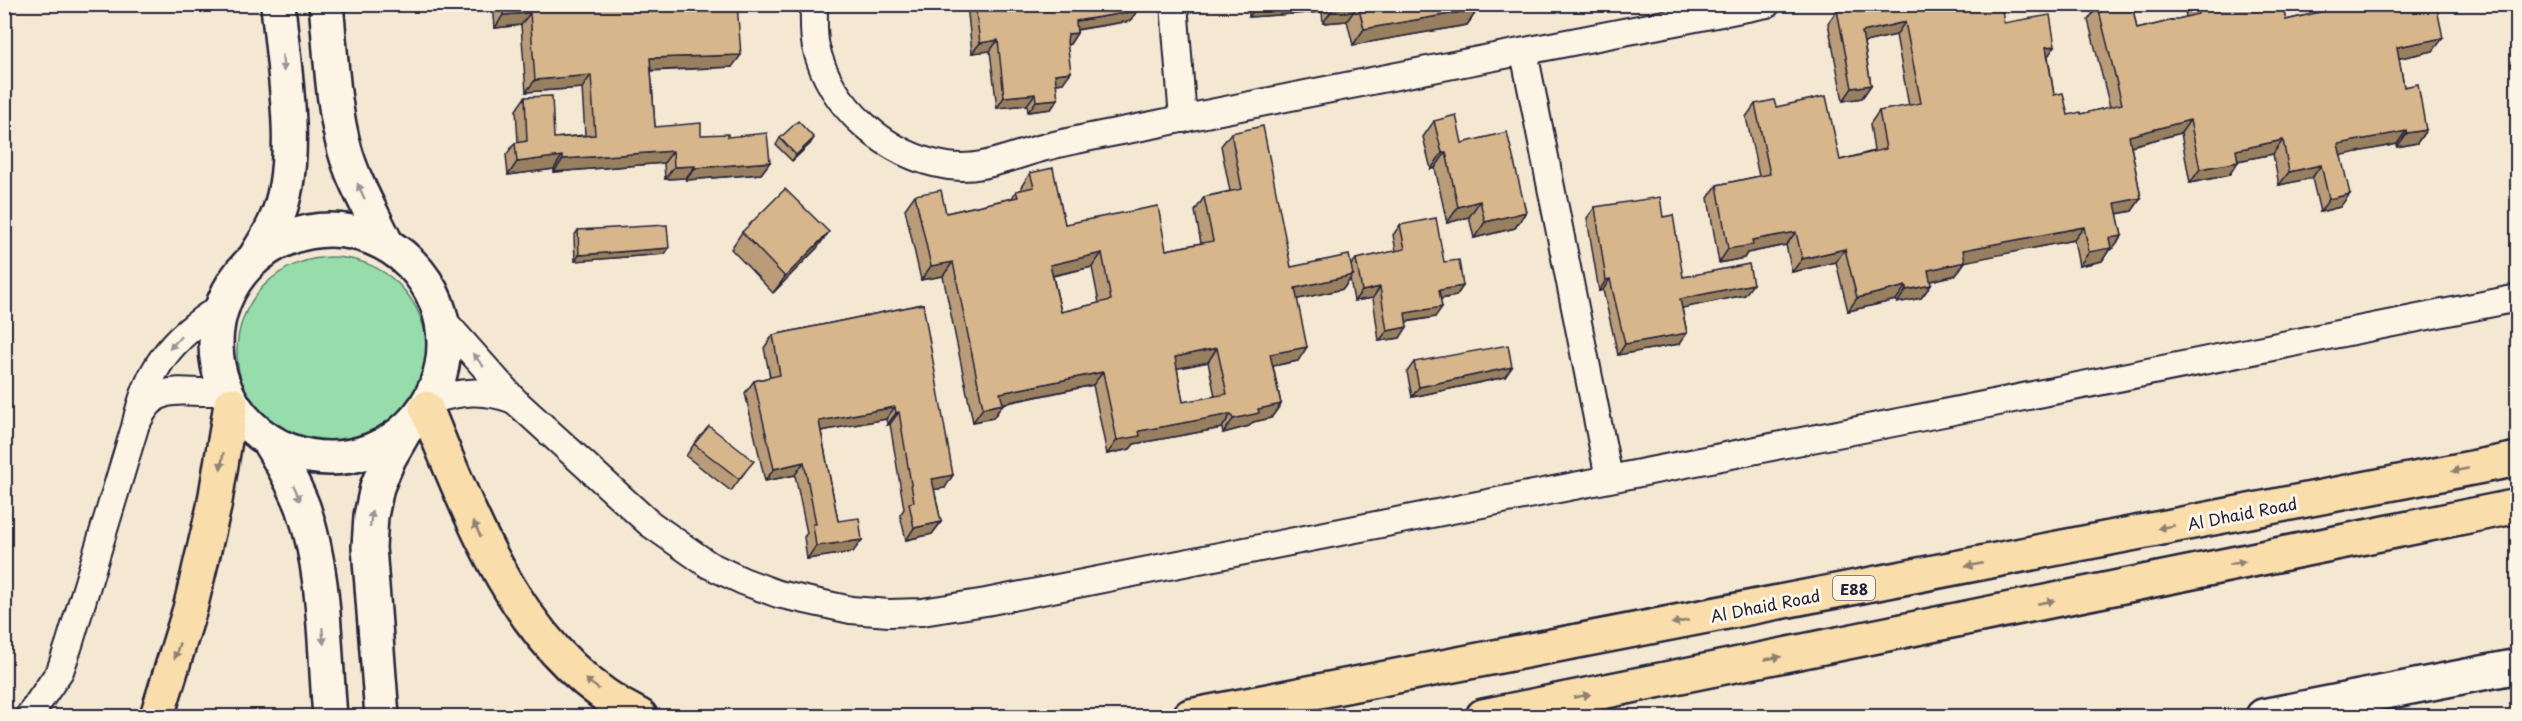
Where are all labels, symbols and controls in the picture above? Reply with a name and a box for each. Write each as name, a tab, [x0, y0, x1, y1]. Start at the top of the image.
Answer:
one-way arrow	[278, 53, 288, 72]
one-way arrow	[356, 181, 366, 199]
one-way arrow	[168, 335, 182, 350]
one-way arrow	[472, 352, 485, 368]
one-way arrow	[217, 452, 226, 471]
one-way arrow	[2450, 466, 2469, 475]
one-way arrow	[292, 485, 301, 502]
street label: Al Dhaid Road	[2185, 491, 2299, 535]
one-way arrow	[366, 510, 376, 529]
one-way arrow	[472, 520, 481, 537]
one-way arrow	[2156, 523, 2175, 532]
one-way arrow	[2228, 558, 2247, 567]
one-way arrow	[1964, 561, 1983, 570]
road number: E88	[1833, 576, 1875, 600]
street label: Al Dhaid Road	[1708, 583, 1822, 627]
one-way arrow	[2037, 597, 2056, 606]
one-way arrow	[1670, 618, 1689, 627]
one-way arrow	[319, 626, 328, 645]
one-way arrow	[172, 642, 181, 660]
one-way arrow	[1763, 653, 1782, 662]
one-way arrow	[584, 678, 600, 690]
one-way arrow	[1572, 691, 1591, 701]

